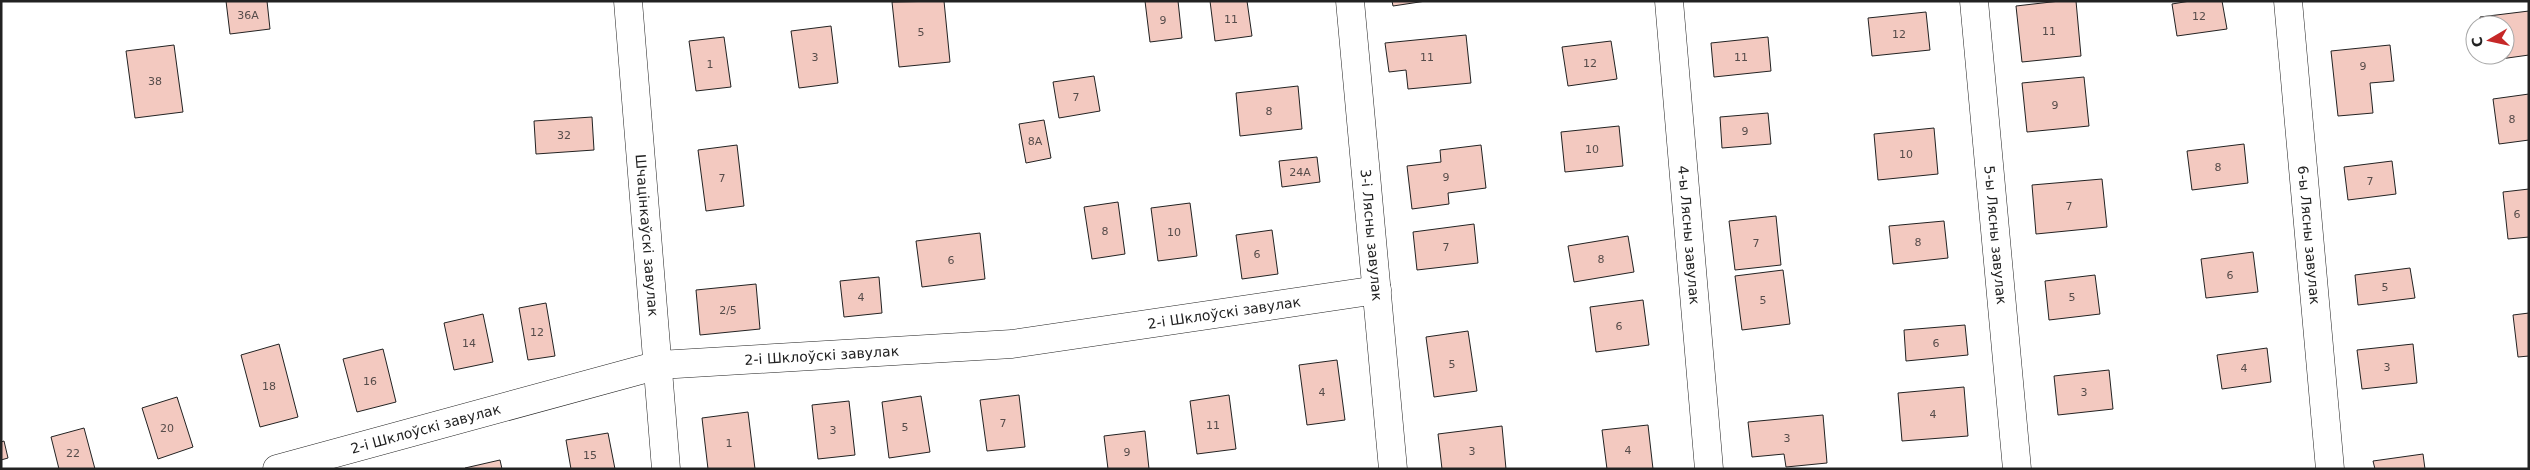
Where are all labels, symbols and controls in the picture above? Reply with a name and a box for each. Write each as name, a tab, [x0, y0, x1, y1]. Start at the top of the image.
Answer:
house number: 36А	[237, 9, 259, 22]
house number: 12	[2192, 10, 2206, 23]
house number: 11	[1224, 13, 1238, 26]
house number: 9	[1160, 14, 1167, 27]
north arrow	[2465, 15, 2515, 65]
house number: 11	[2042, 25, 2056, 38]
house number: 5	[918, 26, 925, 39]
house number: 12	[1892, 28, 1906, 41]
text: С	[2468, 36, 2486, 48]
house number: 3	[812, 51, 819, 64]
house number: 11	[1420, 51, 1434, 64]
house number: 11	[1734, 51, 1748, 64]
house number: 12	[1583, 57, 1597, 70]
house number: 1	[707, 58, 714, 71]
house number: 9	[2360, 60, 2367, 73]
house number: 38	[148, 75, 162, 88]
house number: 7	[1073, 91, 1080, 104]
house number: 9	[2052, 99, 2059, 112]
house number: 8	[1266, 105, 1273, 118]
house number: 8	[2509, 113, 2516, 126]
house number: 9	[1742, 125, 1749, 138]
house number: 32	[557, 129, 571, 142]
house number: 8А	[1028, 135, 1043, 148]
house number: 10	[1585, 143, 1599, 156]
house number: 10	[1899, 148, 1913, 161]
street label: Шчацінкаўскі завулак	[632, 153, 662, 317]
house number: 8	[2215, 161, 2222, 174]
street label: 4-ы Лясны завулак	[1675, 165, 1703, 305]
street label: 5-ы Лясны завулак	[1981, 165, 2010, 305]
street label: 6-ы Лясны завулак	[2295, 165, 2323, 305]
house number: 24А	[1289, 166, 1311, 179]
street label: 3-і Лясны завулак	[1357, 168, 1386, 302]
house number: 9	[1443, 171, 1450, 184]
house number: 7	[719, 172, 726, 185]
house number: 7	[2367, 175, 2374, 188]
house number: 7	[2066, 200, 2073, 213]
house number: 6	[2514, 208, 2521, 221]
house number: 8	[1102, 225, 1109, 238]
house number: 10	[1167, 226, 1181, 239]
house number: 8	[1915, 236, 1922, 249]
house number: 7	[1753, 237, 1760, 250]
house number: 7	[1443, 241, 1450, 254]
house number: 6	[1254, 248, 1261, 261]
house number: 8	[1598, 253, 1605, 266]
house number: 6	[948, 254, 955, 267]
house number: 6	[2227, 269, 2234, 282]
house number: 5	[2382, 281, 2389, 294]
house number: 4	[858, 291, 865, 304]
house number: 5	[2069, 291, 2076, 304]
street label: 2-і Шклоўскі завулак	[1146, 293, 1302, 332]
house number: 5	[1760, 294, 1767, 307]
house number: 2/5	[719, 304, 737, 317]
house number: 6	[1616, 320, 1623, 333]
house number: 12	[530, 326, 544, 339]
house number: 14	[462, 337, 476, 350]
house number: 6	[1933, 337, 1940, 350]
street label: 2-і Шклоўскі завулак	[744, 343, 900, 368]
house number: 5	[1449, 358, 1456, 371]
house number: 3	[2384, 361, 2391, 374]
house number: 4	[2241, 362, 2248, 375]
house number: 16	[363, 375, 377, 388]
house number: 18	[262, 380, 276, 393]
house number: 4	[1319, 386, 1326, 399]
house number: 3	[2081, 386, 2088, 399]
street label: 2-і Шклоўскі завулак	[349, 401, 502, 457]
house number: 4	[1930, 408, 1937, 421]
house number: 7	[1000, 417, 1007, 430]
house number: 11	[1206, 419, 1220, 432]
house number: 5	[902, 421, 909, 434]
house number: 20	[160, 422, 174, 435]
house number: 3	[830, 424, 837, 437]
house number: 3	[1784, 432, 1791, 445]
house number: 1	[726, 437, 733, 450]
house number: 4	[1625, 444, 1632, 457]
house number: 3	[1469, 445, 1476, 458]
house number: 9	[1124, 446, 1131, 459]
house number: 22	[66, 447, 80, 460]
house number: 15	[583, 449, 597, 462]

